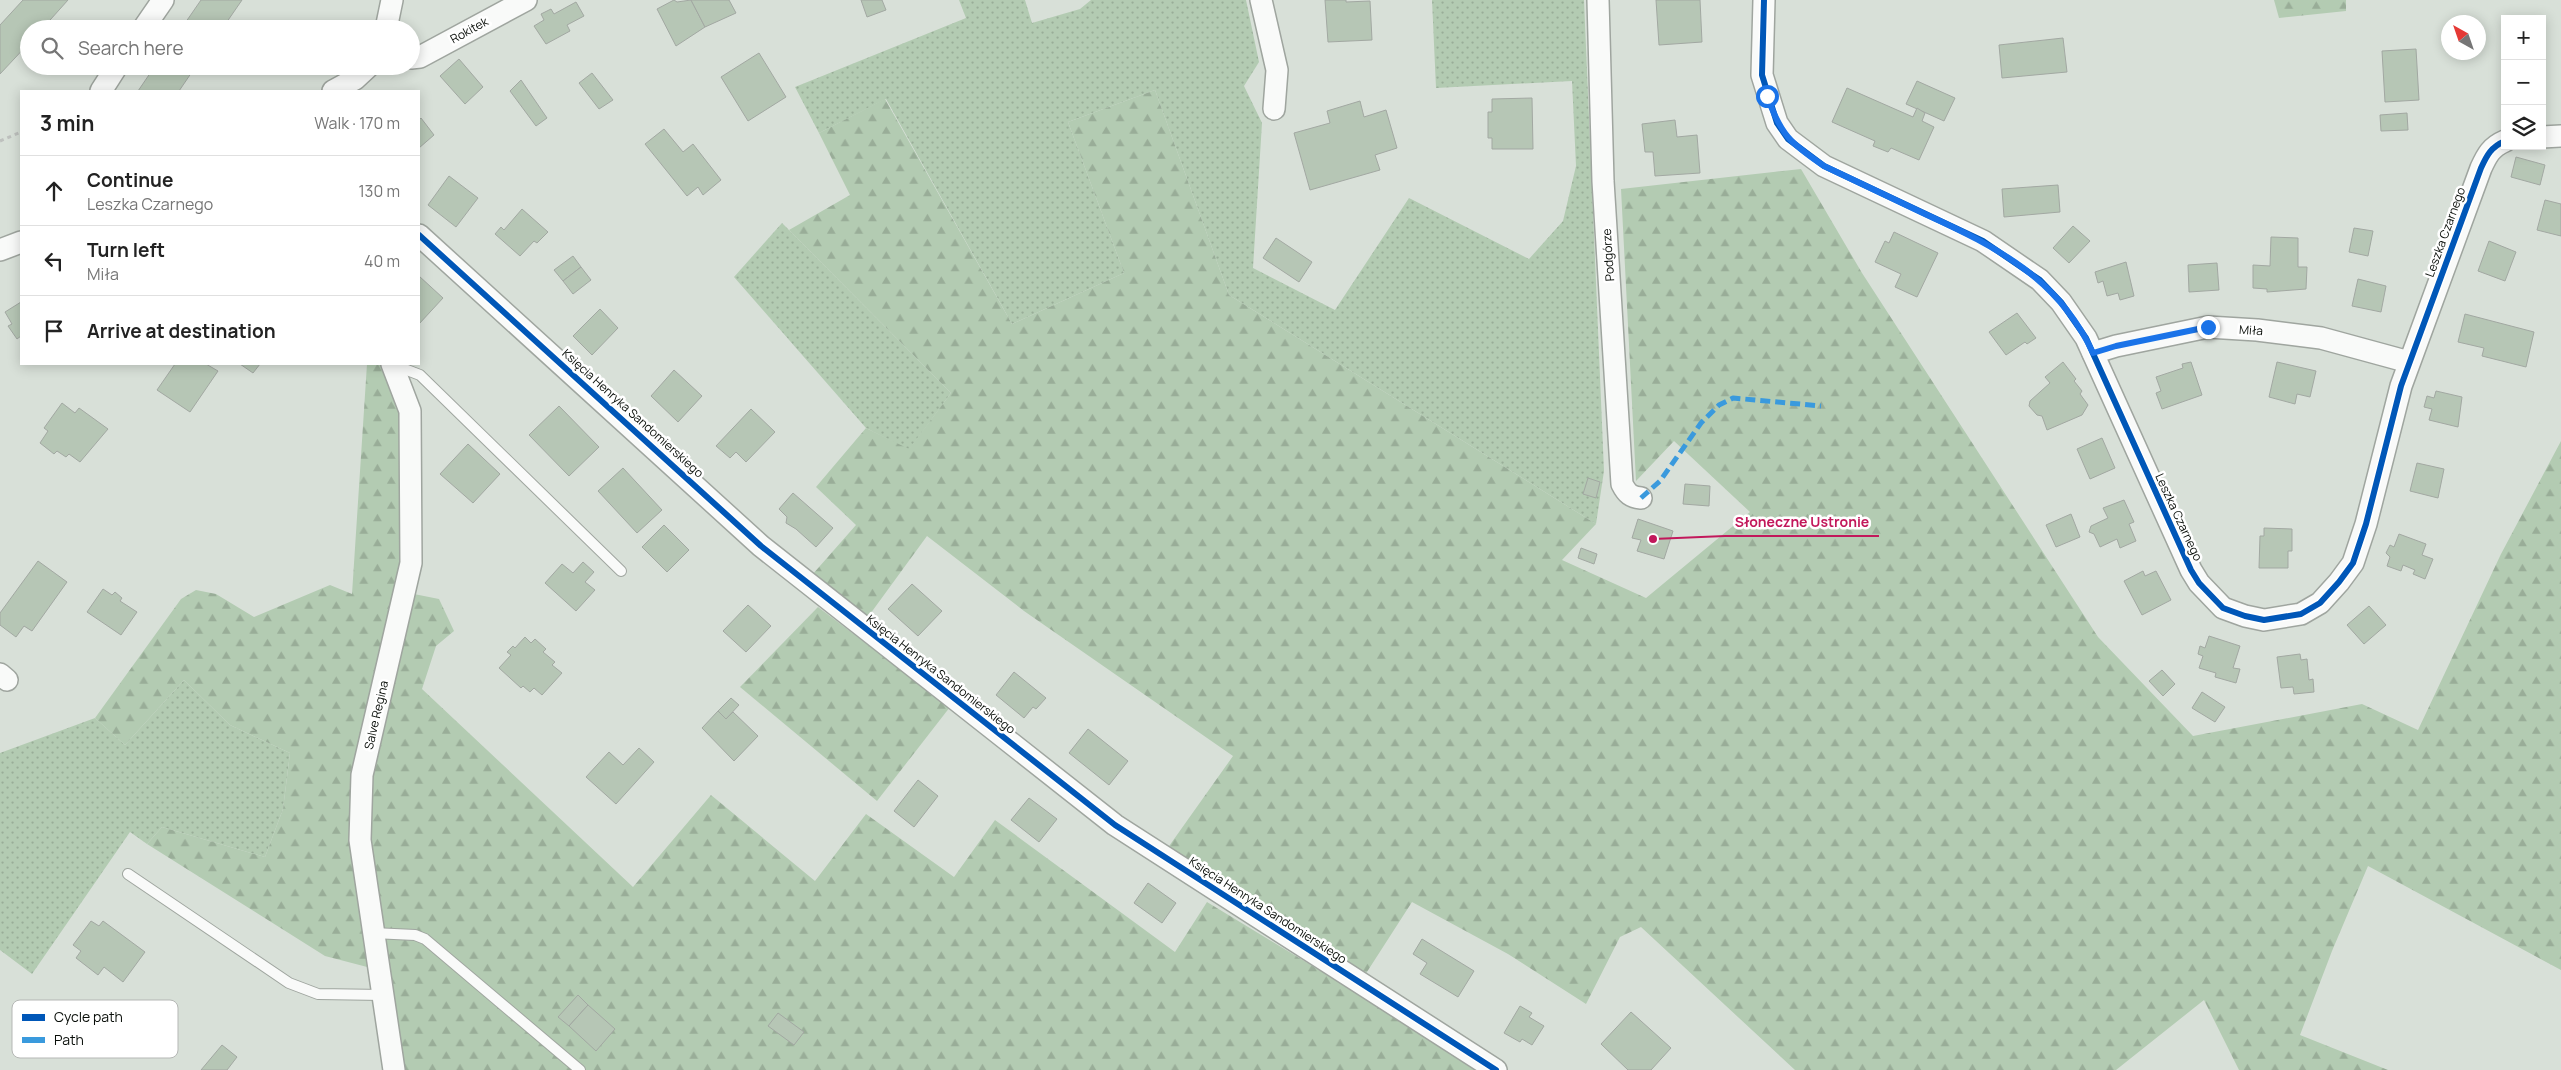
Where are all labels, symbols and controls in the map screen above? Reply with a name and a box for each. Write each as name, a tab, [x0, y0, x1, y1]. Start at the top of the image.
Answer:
street label: Rokitek	[447, 12, 492, 47]
north arrow	[2441, 15, 2486, 60]
map controls	[2501, 15, 2546, 150]
button: +	[2501, 15, 2546, 60]
search box	[20, 20, 420, 75]
icon: search	[38, 34, 66, 62]
text: Search here	[78, 35, 184, 61]
button: −	[2501, 60, 2546, 105]
route start	[1756, 85, 1779, 108]
button: layers	[2501, 105, 2546, 150]
text: 3 min	[40, 109, 94, 137]
text: Walk · 170 m	[314, 112, 400, 134]
text: Continue	[87, 167, 173, 193]
icon: ahead	[40, 177, 68, 205]
text: 130 m	[358, 180, 400, 202]
street label: Leszka Czarnego	[2421, 185, 2469, 279]
text: Leszka Czarnego	[87, 193, 213, 215]
street label: Podgórze	[1598, 228, 1618, 282]
text: Turn left	[87, 237, 165, 263]
icon: left	[40, 247, 68, 275]
text: 40 m	[364, 250, 400, 272]
text: Miła	[87, 263, 119, 285]
route end	[2197, 316, 2220, 339]
icon: arrive	[40, 317, 68, 345]
text: Arrive at destination	[87, 318, 276, 344]
street label: Miła	[2239, 321, 2263, 339]
street label: Księcia Henryka Sandomierskiego	[559, 345, 707, 481]
street label: Leszka Czarnego	[2151, 470, 2207, 564]
callout: Słoneczne Ustronie	[1725, 507, 1879, 536]
text: Słoneczne Ustronie	[1735, 512, 1869, 531]
street label: Księcia Henryka Sandomierskiego	[863, 610, 1019, 738]
street label: Salve Regina	[360, 679, 392, 751]
street label: Księcia Henryka Sandomierskiego	[1186, 853, 1350, 967]
legend	[12, 1000, 178, 1058]
text: Cycle path	[54, 1007, 123, 1026]
text: Path	[54, 1030, 84, 1049]

